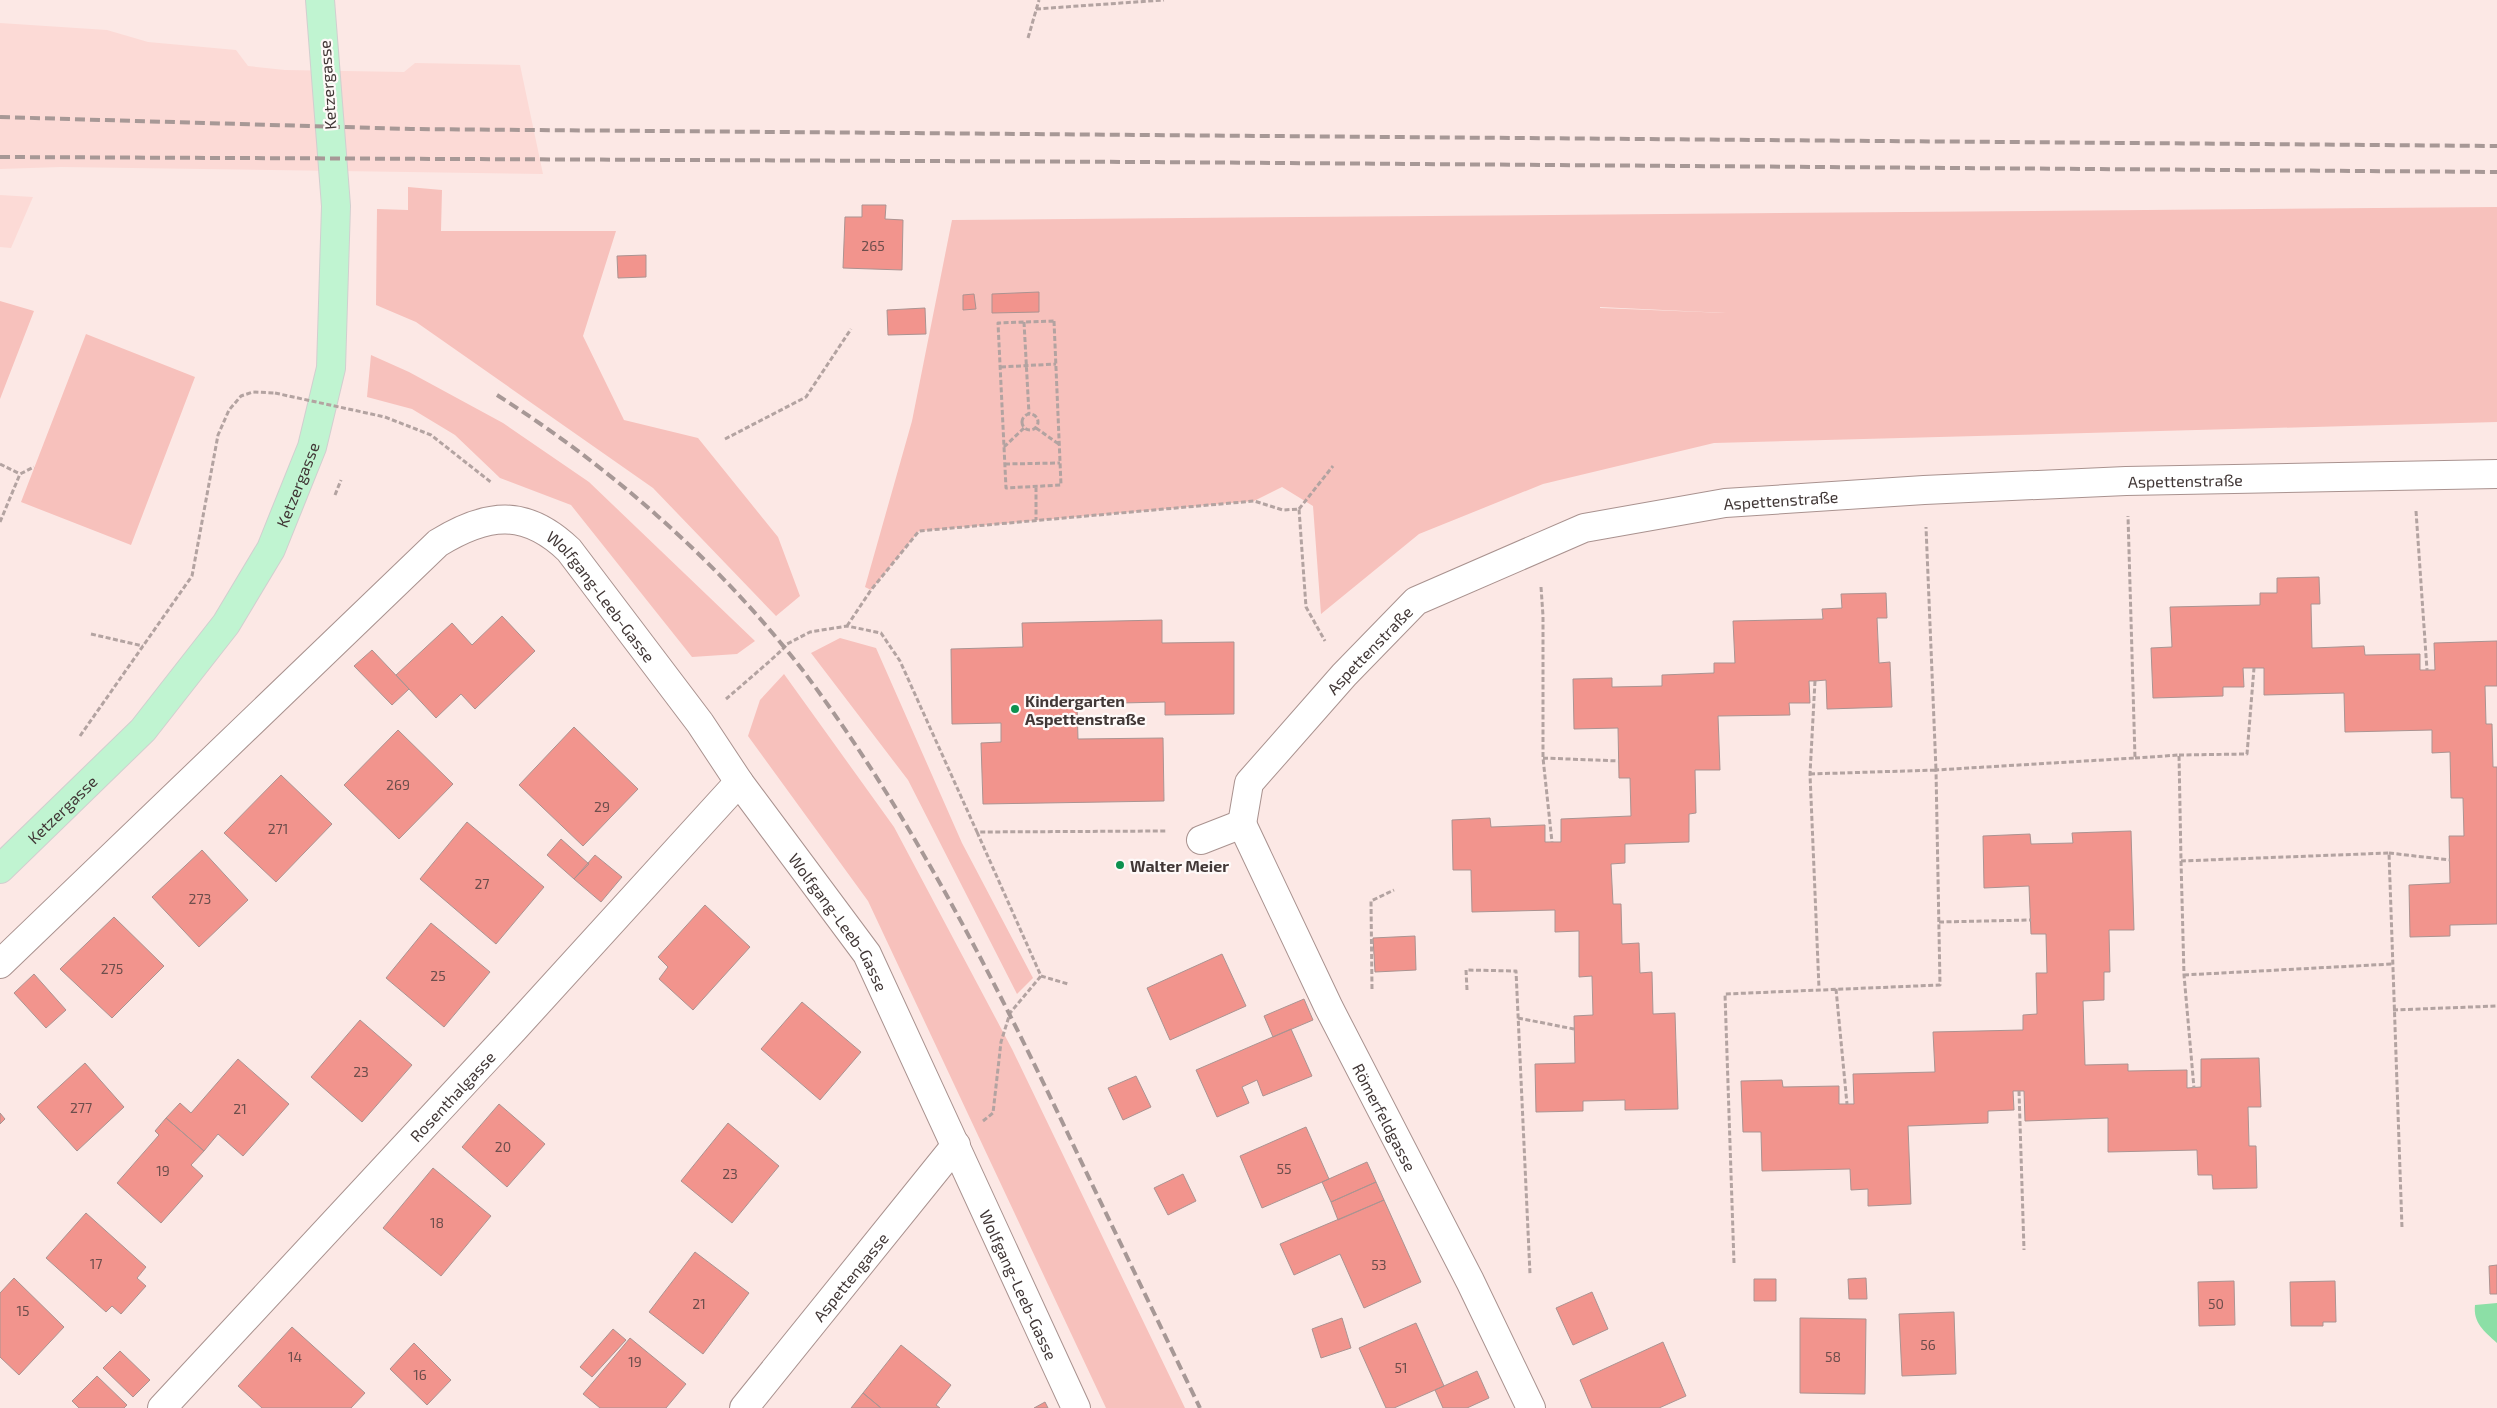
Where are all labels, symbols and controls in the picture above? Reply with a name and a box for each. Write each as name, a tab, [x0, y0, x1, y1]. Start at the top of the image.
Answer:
street label: Ketzergasse	[314, 40, 340, 130]
house number: 265	[861, 237, 885, 254]
street label: Ketzergasse	[271, 441, 322, 530]
street label: Aspettenstraße	[2128, 469, 2243, 490]
street label: Aspettenstraße	[1723, 486, 1839, 513]
street label: Wolfgang-Leeb-Gasse	[543, 526, 660, 665]
street label: Aspettenstraße	[1322, 602, 1416, 698]
place label: Kindergarten Aspettenstraße	[1025, 691, 1146, 728]
marker: Kindergarten Aspettenstraße	[1009, 703, 1021, 715]
street label: Ketzergasse	[23, 771, 100, 847]
house number: 269	[386, 776, 410, 793]
house number: 29	[594, 798, 610, 815]
house number: 271	[268, 820, 288, 837]
street label: Wolfgang-Leeb-Gasse	[785, 849, 892, 994]
place label: Walter Meier	[1130, 856, 1229, 875]
marker: Walter Meier	[1114, 859, 1126, 871]
house number: 27	[474, 875, 490, 892]
house number: 273	[189, 890, 211, 907]
house number: 275	[101, 960, 123, 977]
house number: 25	[430, 967, 446, 984]
street label: Rosenthalgasse	[405, 1047, 498, 1145]
street label: Römerfeldgasse	[1349, 1060, 1421, 1174]
house number: 23	[353, 1063, 369, 1080]
house number: 277	[70, 1099, 92, 1116]
house number: 21	[233, 1100, 247, 1117]
house number: 20	[495, 1138, 511, 1155]
house number: 55	[1276, 1160, 1292, 1177]
house number: 19	[156, 1162, 170, 1179]
house number: 23	[722, 1165, 738, 1182]
street label: Wolfgang-Leeb-Gasse	[976, 1206, 1062, 1363]
house number: 18	[430, 1214, 444, 1231]
street label: Aspettengasse	[809, 1228, 892, 1325]
house number: 17	[90, 1255, 102, 1272]
house number: 53	[1371, 1256, 1387, 1273]
house number: 21	[692, 1295, 706, 1312]
house number: 50	[2208, 1295, 2224, 1312]
house number: 15	[16, 1302, 30, 1319]
house number: 56	[1920, 1336, 1936, 1353]
house number: 14	[288, 1348, 302, 1365]
house number: 58	[1825, 1348, 1841, 1365]
house number: 19	[628, 1353, 642, 1370]
house number: 51	[1394, 1359, 1408, 1376]
house number: 16	[413, 1366, 427, 1383]

